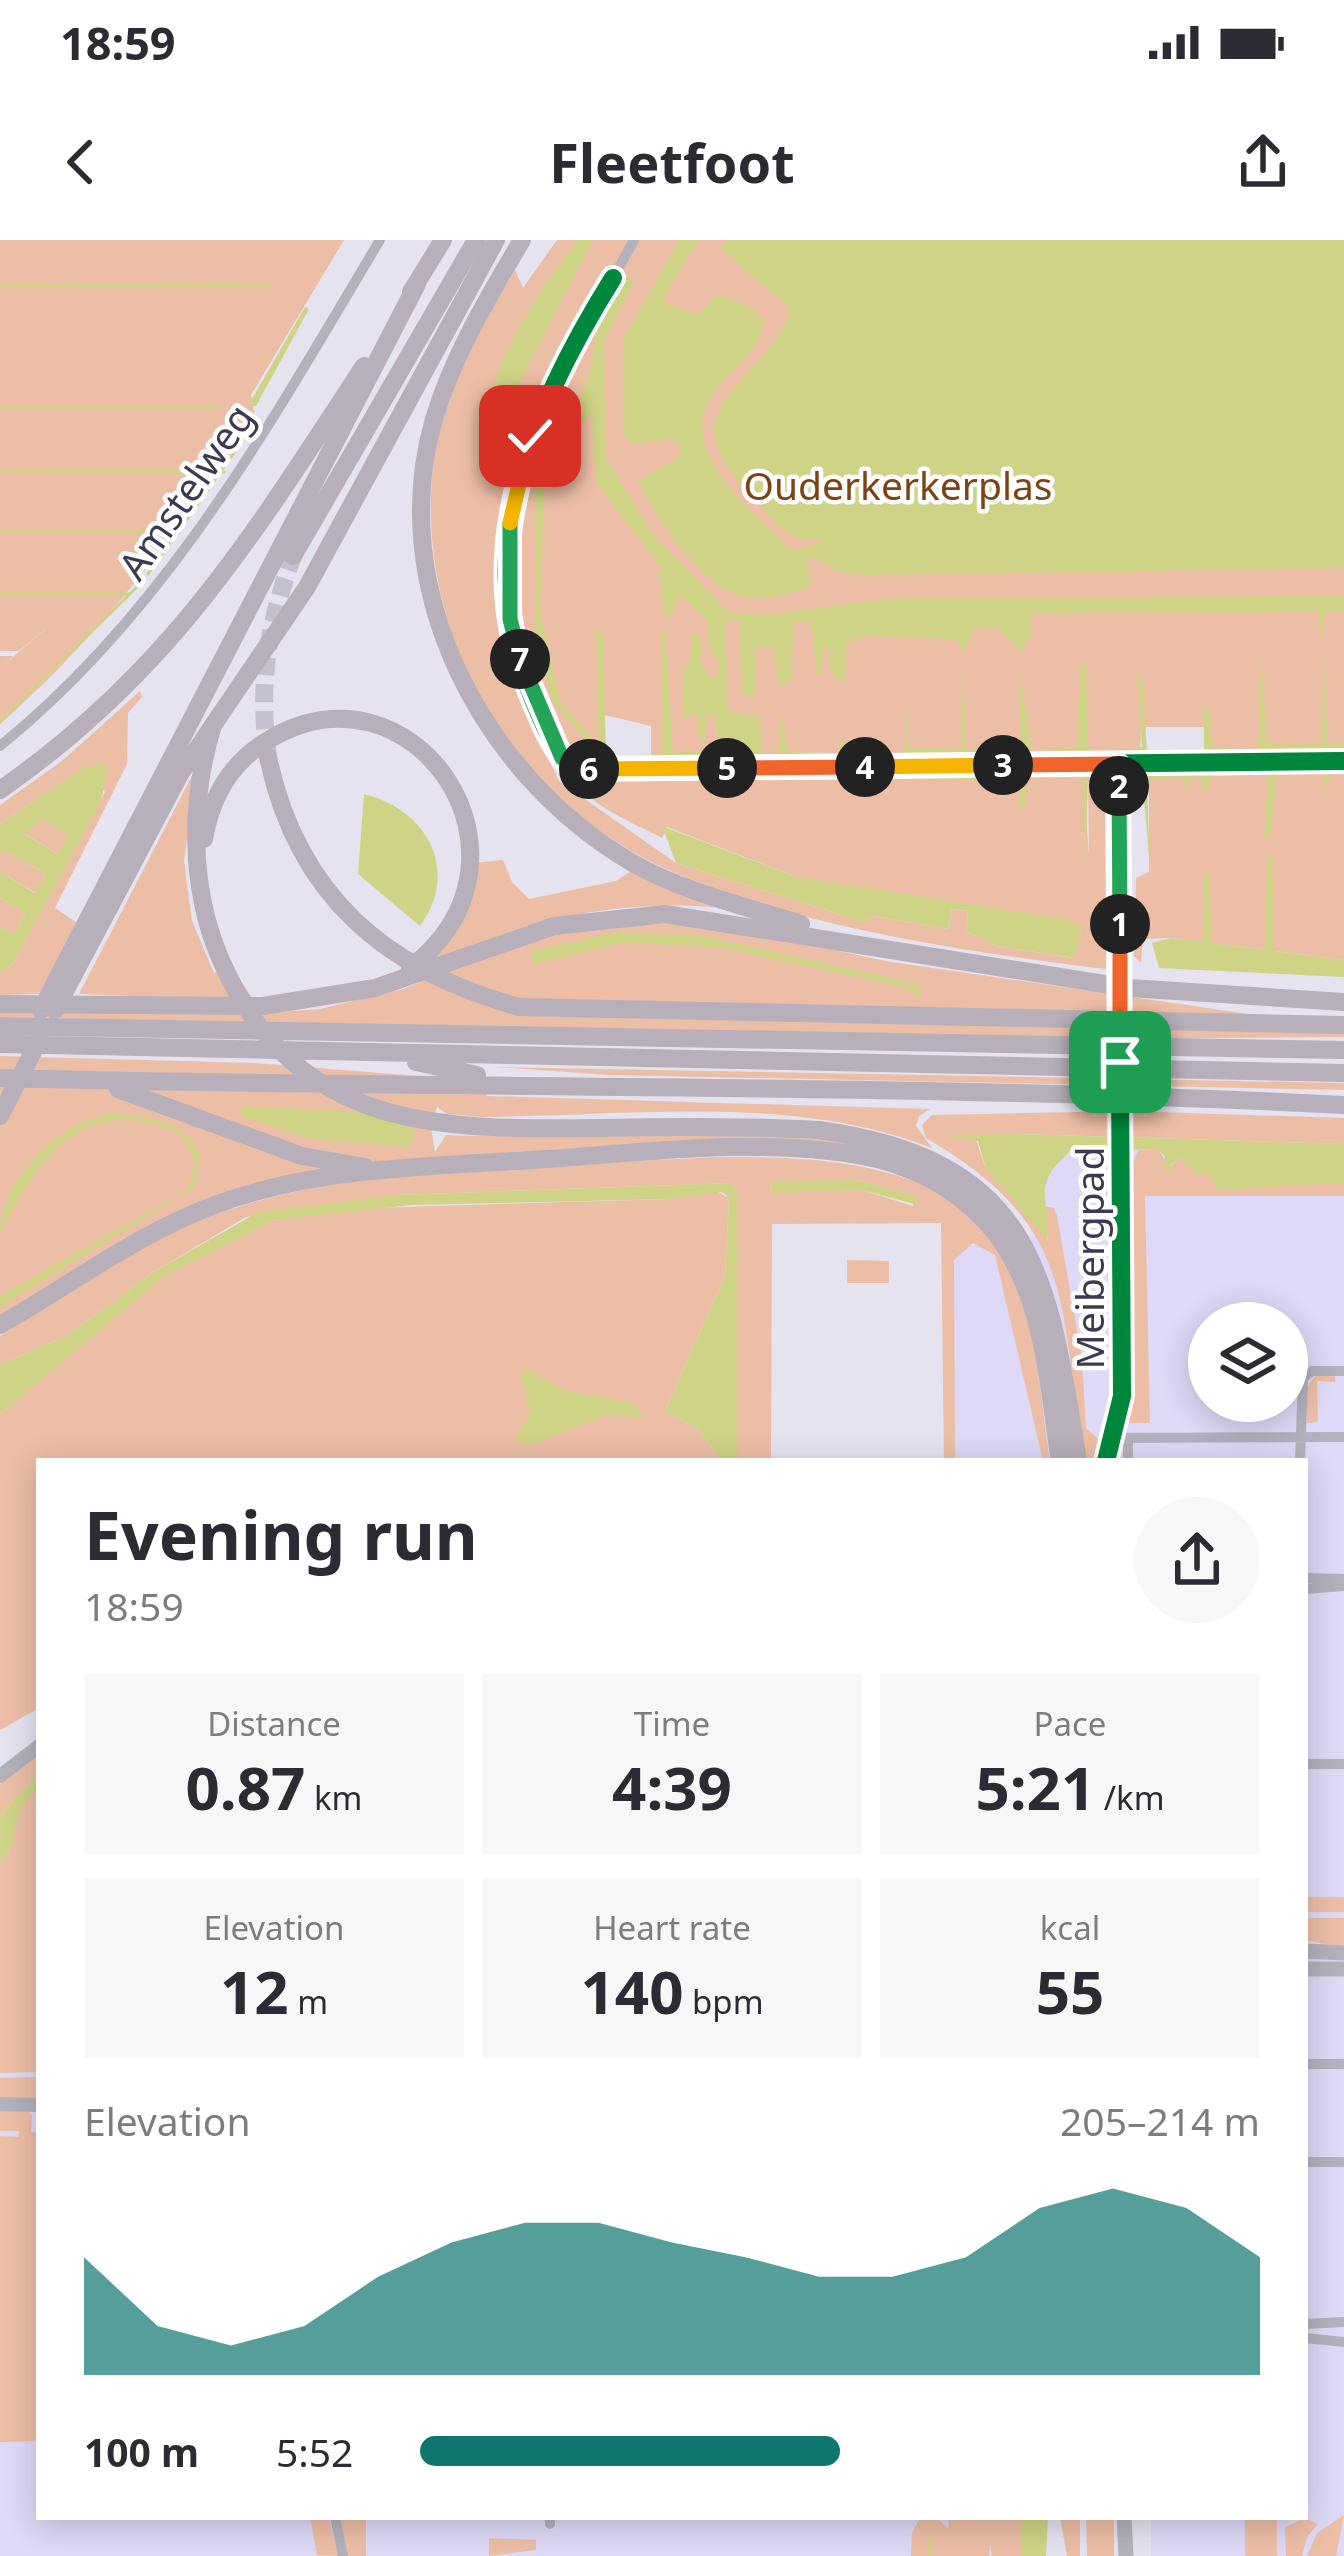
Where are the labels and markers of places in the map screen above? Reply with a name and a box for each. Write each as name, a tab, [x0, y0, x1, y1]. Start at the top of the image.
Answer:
pin	[479, 385, 581, 487]
pin: 7	[490, 629, 550, 689]
pin: 3	[973, 735, 1033, 795]
pin: 4	[835, 737, 895, 797]
pin: 5	[697, 738, 757, 798]
pin: 6	[559, 739, 619, 799]
pin: 2	[1089, 756, 1149, 816]
pin: 1	[1090, 894, 1150, 954]
pin	[1069, 1011, 1171, 1113]

